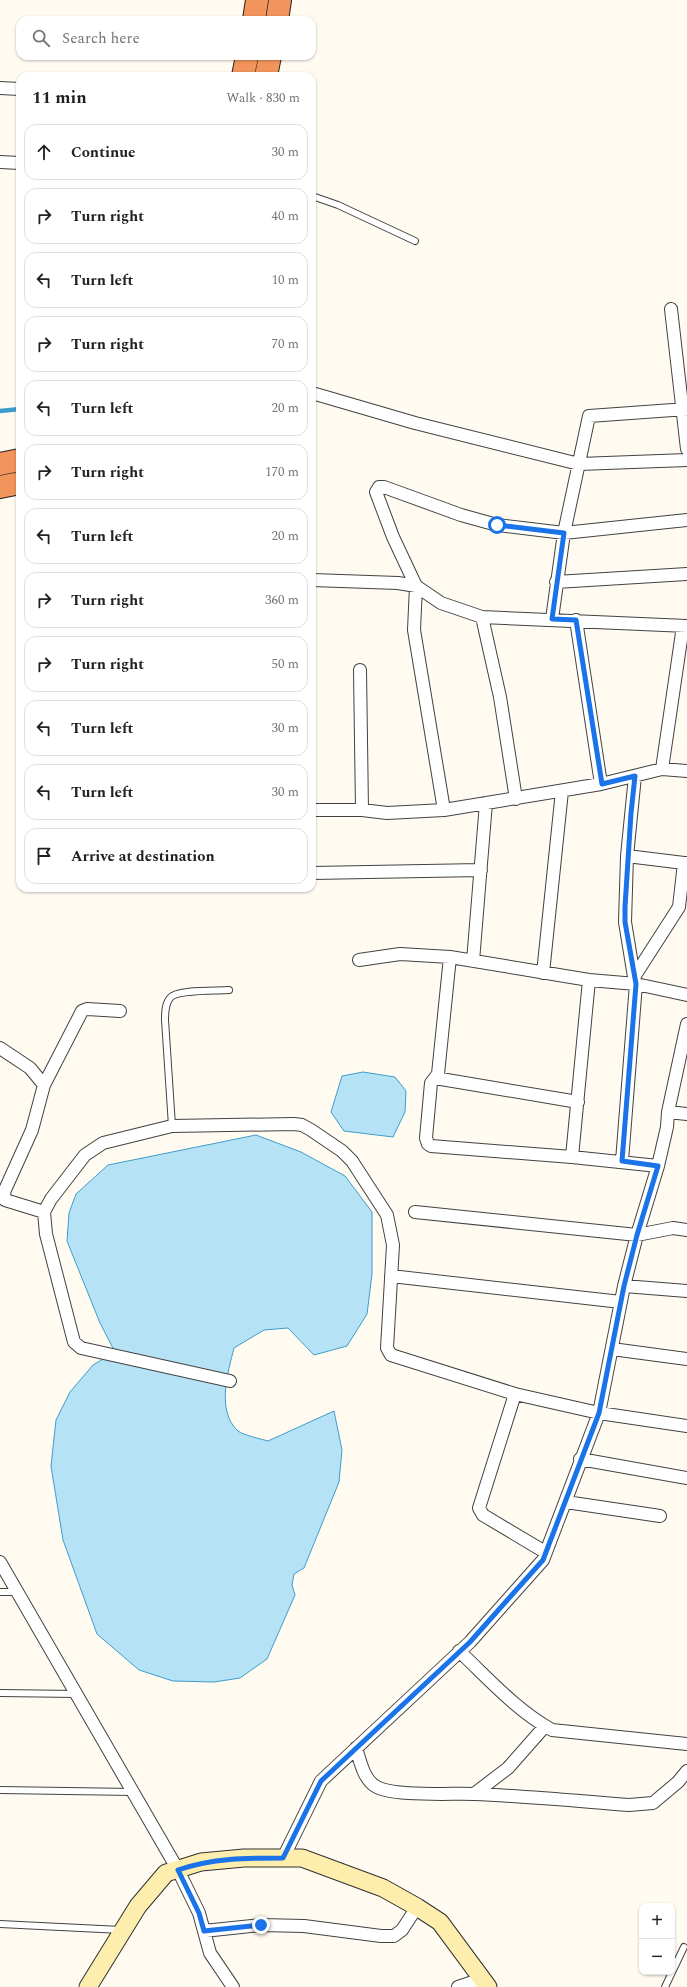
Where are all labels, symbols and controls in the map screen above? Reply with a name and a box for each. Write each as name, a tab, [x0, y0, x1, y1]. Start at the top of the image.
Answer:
search box	[16, 16, 316, 60]
icon: search	[30, 27, 52, 49]
text: Search here	[62, 27, 140, 50]
text: 11 min	[32, 85, 87, 111]
text: Walk · 830 m	[226, 88, 300, 108]
icon: ahead	[33, 141, 55, 163]
text: Continue	[71, 141, 136, 164]
text: 30 m	[272, 142, 299, 162]
icon: right	[33, 205, 55, 227]
text: Turn right	[71, 205, 144, 228]
text: 40 m	[272, 206, 299, 226]
icon: left	[33, 269, 55, 291]
text: Turn left	[71, 269, 133, 292]
text: 10 m	[272, 270, 299, 290]
icon: right	[33, 333, 55, 355]
text: Turn right	[71, 333, 144, 356]
text: 70 m	[272, 334, 299, 354]
icon: left	[33, 397, 55, 419]
text: Turn left	[71, 397, 133, 420]
text: 20 m	[272, 398, 299, 418]
icon: right	[33, 461, 55, 483]
text: Turn right	[71, 461, 144, 484]
text: 170 m	[265, 462, 299, 482]
route start	[488, 516, 506, 534]
icon: left	[33, 525, 55, 547]
text: Turn left	[71, 525, 133, 548]
text: 20 m	[272, 526, 299, 546]
icon: right	[33, 589, 55, 611]
text: Turn right	[71, 589, 144, 612]
text: 360 m	[265, 590, 299, 610]
icon: right	[33, 653, 55, 675]
text: Turn right	[71, 653, 144, 676]
text: 50 m	[272, 654, 299, 674]
icon: left	[33, 717, 55, 739]
text: Turn left	[71, 717, 133, 740]
text: 30 m	[272, 718, 299, 738]
icon: left	[33, 781, 55, 803]
text: Turn left	[71, 781, 133, 804]
text: 30 m	[272, 782, 299, 802]
icon: arrive	[33, 845, 55, 867]
text: Arrive at destination	[71, 845, 215, 868]
map controls	[639, 1903, 675, 1975]
button: +	[639, 1903, 675, 1939]
route end	[252, 1916, 270, 1934]
button: −	[639, 1939, 675, 1975]

